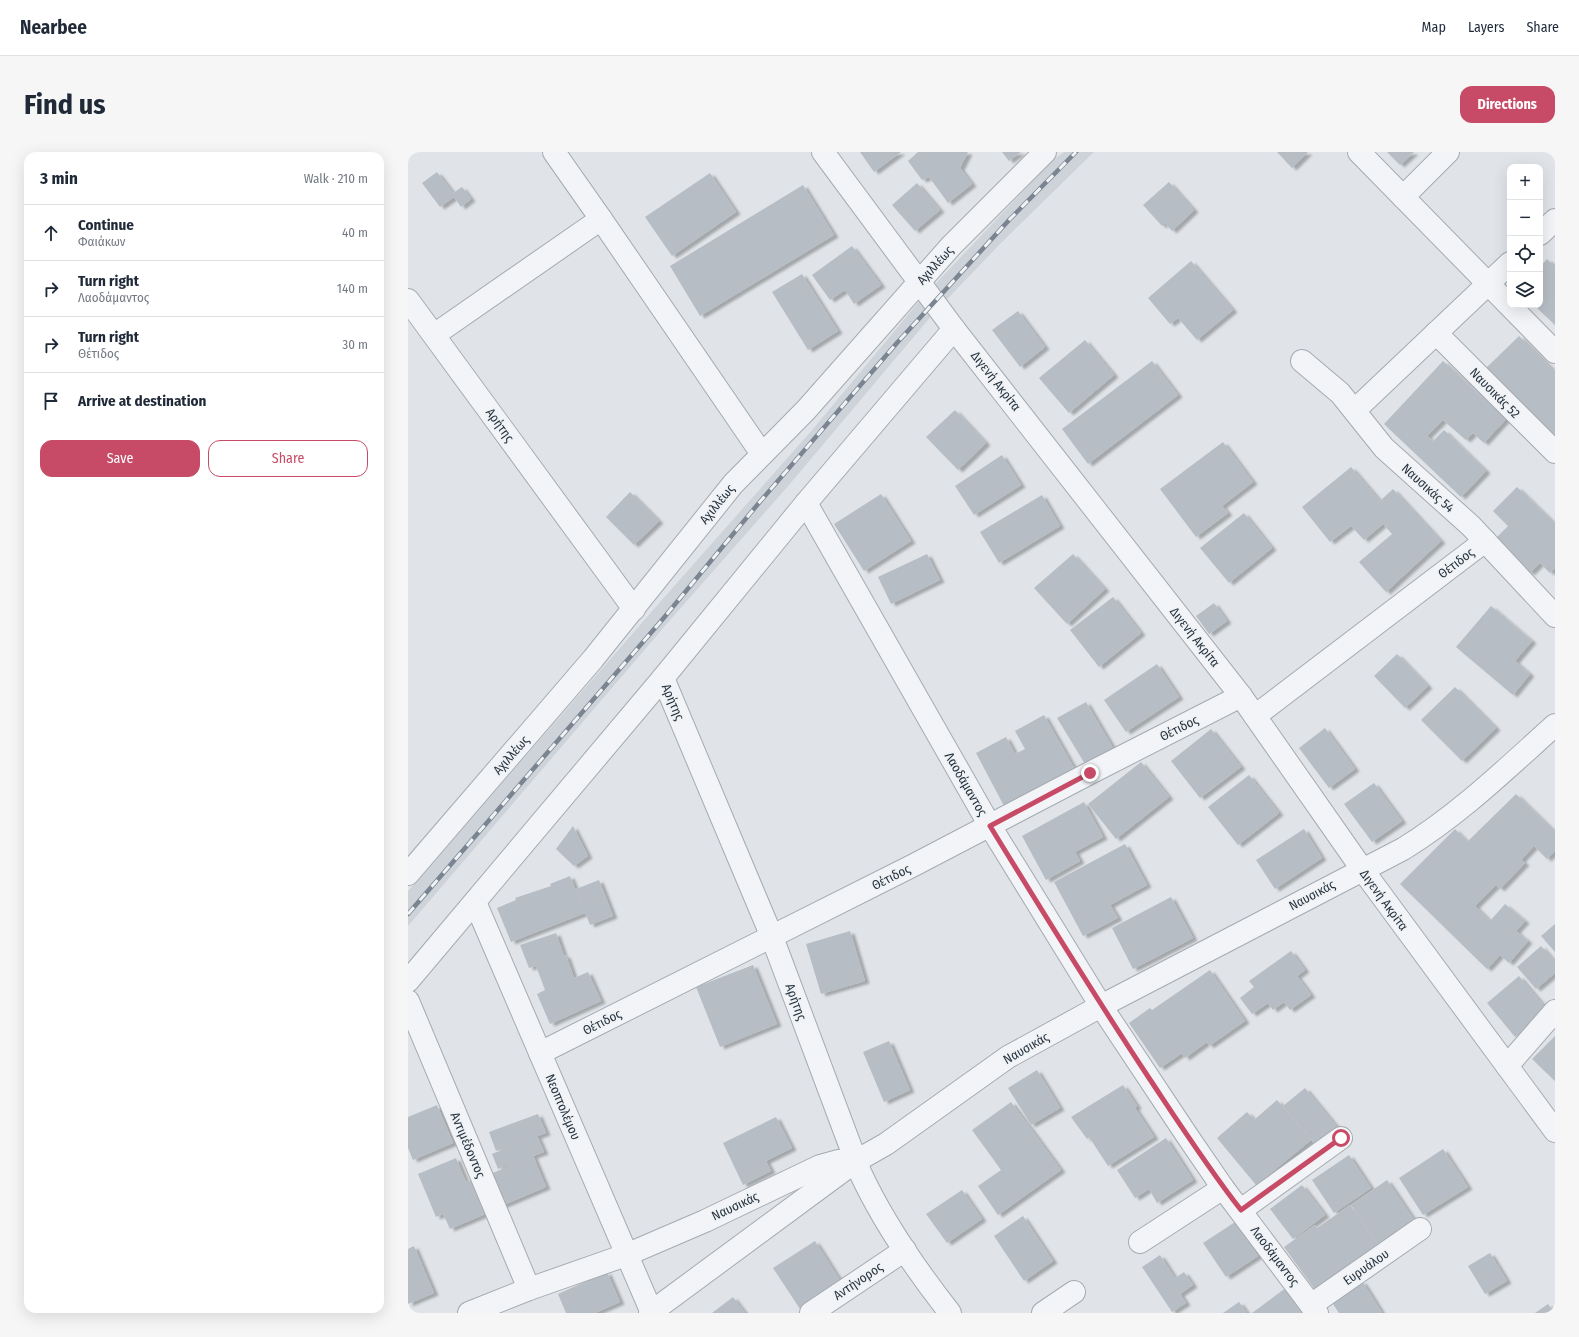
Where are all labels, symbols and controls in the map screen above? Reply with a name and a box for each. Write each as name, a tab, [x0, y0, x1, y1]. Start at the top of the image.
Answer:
text: Nearbee	[20, 16, 87, 39]
text: Map	[1422, 19, 1446, 36]
text: Layers	[1468, 19, 1504, 36]
text: Share	[1526, 19, 1559, 36]
button: Directions	[1460, 86, 1555, 123]
text: Find us	[24, 88, 106, 121]
map controls	[1507, 164, 1543, 308]
button: +	[1507, 164, 1543, 200]
text: 3 min	[40, 168, 78, 189]
text: Walk · 210 m	[304, 171, 368, 186]
button: −	[1507, 200, 1543, 236]
text: Continue	[78, 216, 134, 234]
icon: ahead	[40, 222, 62, 244]
text: 40 m	[342, 225, 368, 240]
text: Φαιάκων	[78, 234, 126, 249]
button: locate	[1507, 236, 1543, 272]
street label: Αχιλλέως	[914, 242, 957, 287]
text: Turn right	[78, 272, 139, 290]
button: layers	[1507, 272, 1543, 308]
icon: right	[40, 278, 62, 300]
text: 140 m	[337, 281, 368, 296]
text: Λαοδάμαντος	[78, 290, 149, 305]
text: Turn right	[78, 328, 139, 346]
icon: right	[40, 334, 62, 356]
text: 30 m	[342, 337, 368, 352]
text: Θέτιδος	[78, 346, 119, 361]
street label: Διγενή Ακρίτα	[968, 348, 1024, 414]
street label: Ναυσικάς 52	[1467, 365, 1523, 421]
icon: arrive	[40, 390, 62, 412]
text: Arrive at destination	[78, 392, 206, 410]
street label: Αρήτης	[483, 405, 518, 445]
button: Save	[40, 440, 200, 477]
button: Share	[208, 440, 368, 477]
street label: Ναυσικάς 54	[1399, 461, 1457, 515]
street label: Αχιλλέως	[696, 481, 738, 527]
street label: Θέτιδος	[1435, 544, 1477, 581]
street label: Διγενή Ακρίτα	[1167, 604, 1223, 670]
street label: Αρήτης	[659, 681, 688, 723]
street label: Θέτιδος	[1157, 712, 1201, 744]
street label: Αχιλλέως	[490, 732, 532, 778]
street label: Λαοδάμαντος	[942, 749, 991, 819]
route end	[1081, 764, 1099, 782]
street label: Θέτιδος	[869, 861, 913, 893]
street label: Διγενή Ακρίτα	[1357, 866, 1411, 934]
street label: Ναυσικάς	[1286, 876, 1338, 913]
street label: Αρήτης	[782, 981, 810, 1023]
street label: Θέτιδος	[580, 1006, 624, 1038]
street label: Ναυσικάς	[1001, 1029, 1052, 1067]
street label: Νεοπτολέμου	[542, 1072, 584, 1142]
street label: Αντιμέδοντος	[447, 1110, 489, 1181]
route start	[1332, 1129, 1350, 1147]
street label: Ναυσικάς	[709, 1188, 761, 1223]
street label: Λαοδάμαντος	[1248, 1223, 1303, 1289]
street label: Ευρυάλου	[1340, 1246, 1392, 1288]
street label: Αντήνορος	[830, 1259, 886, 1303]

